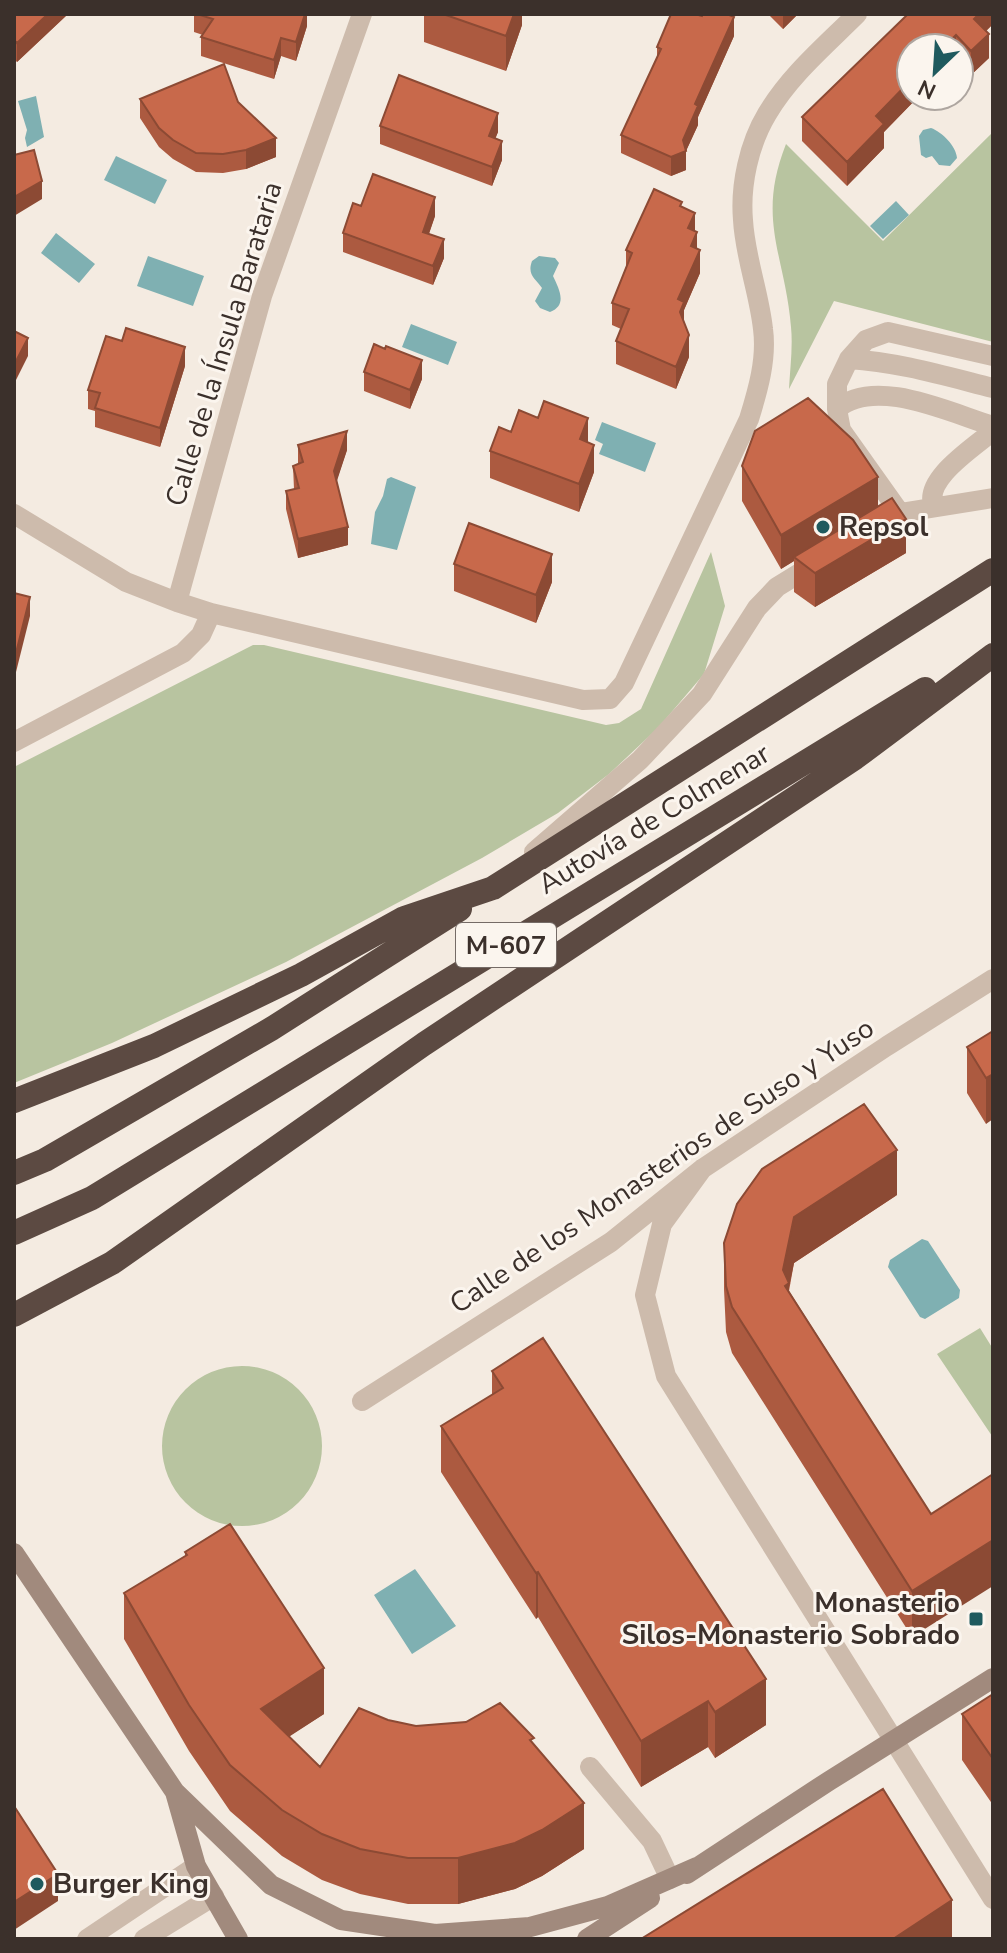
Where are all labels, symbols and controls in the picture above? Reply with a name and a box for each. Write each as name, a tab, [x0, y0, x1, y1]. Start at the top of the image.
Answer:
north arrow	[895, 32, 975, 112]
text: N	[913, 72, 941, 106]
street label: Calle de la Ínsula Barataria	[156, 177, 292, 511]
place label: Repsol	[839, 508, 929, 546]
marker: Repsol	[814, 518, 832, 536]
street label: Autovía de Colmenar	[531, 735, 777, 903]
road number: M-607	[456, 923, 556, 967]
street label: Calle de los Monasterios de Suso y Yuso	[442, 1009, 882, 1323]
place label: Monasterio Silos-Monasterio Sobrado	[622, 1584, 960, 1654]
marker: Monasterio Silos-Monasterio Sobrado	[967, 1610, 985, 1628]
place label: Burger King	[53, 1865, 209, 1903]
marker: Burger King	[28, 1875, 46, 1893]

